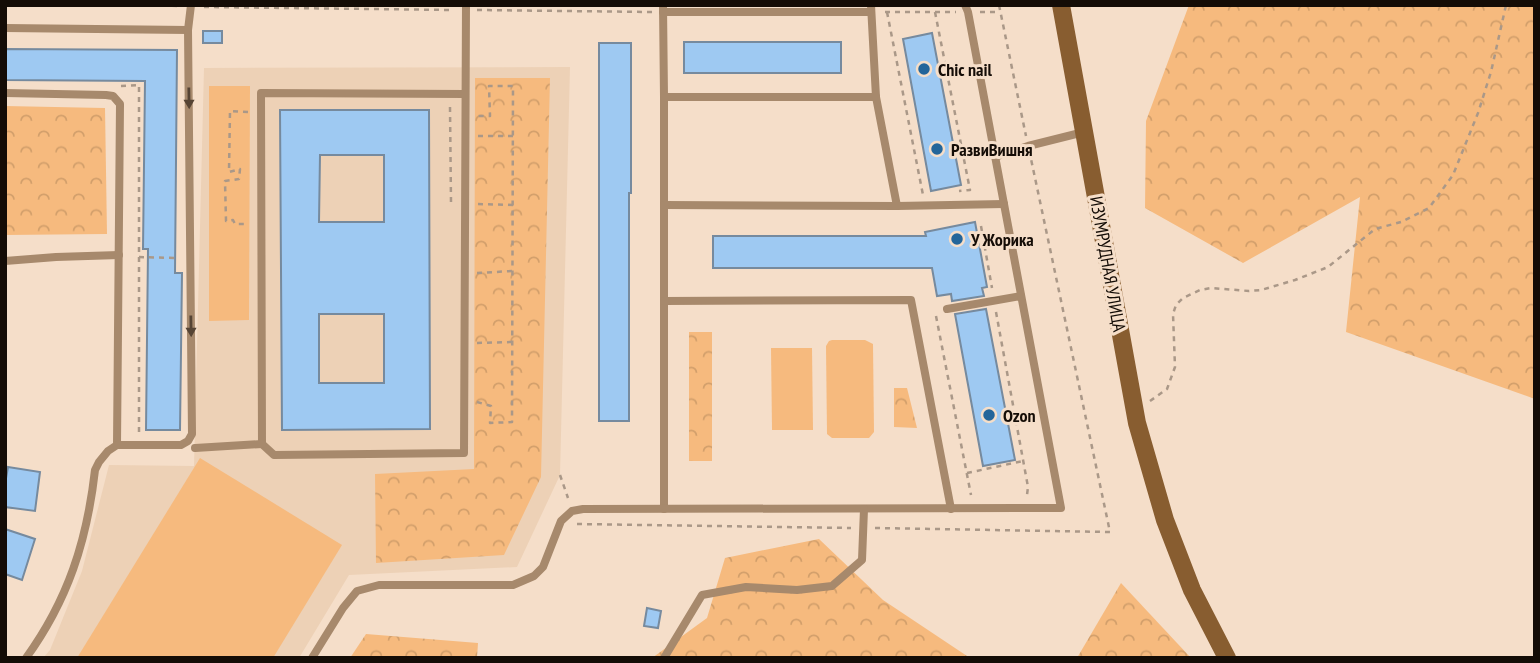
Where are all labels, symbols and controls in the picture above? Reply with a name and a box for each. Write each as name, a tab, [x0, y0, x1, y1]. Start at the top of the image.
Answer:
place label: Chic nail	[938, 58, 993, 81]
marker: Chic nail	[916, 61, 932, 77]
one-way arrow	[183, 87, 194, 109]
place label: РазвиВишня	[951, 138, 1033, 161]
marker: РазвиВишня	[929, 141, 945, 157]
street label: ИЗУМРУДНАЯ УЛИЦА	[1085, 194, 1131, 334]
place label: У Жорика	[970, 228, 1034, 251]
marker: У Жорика	[949, 231, 965, 247]
one-way arrow	[185, 315, 197, 337]
place label: Ozon	[1003, 404, 1036, 427]
marker: Ozon	[981, 407, 997, 423]

